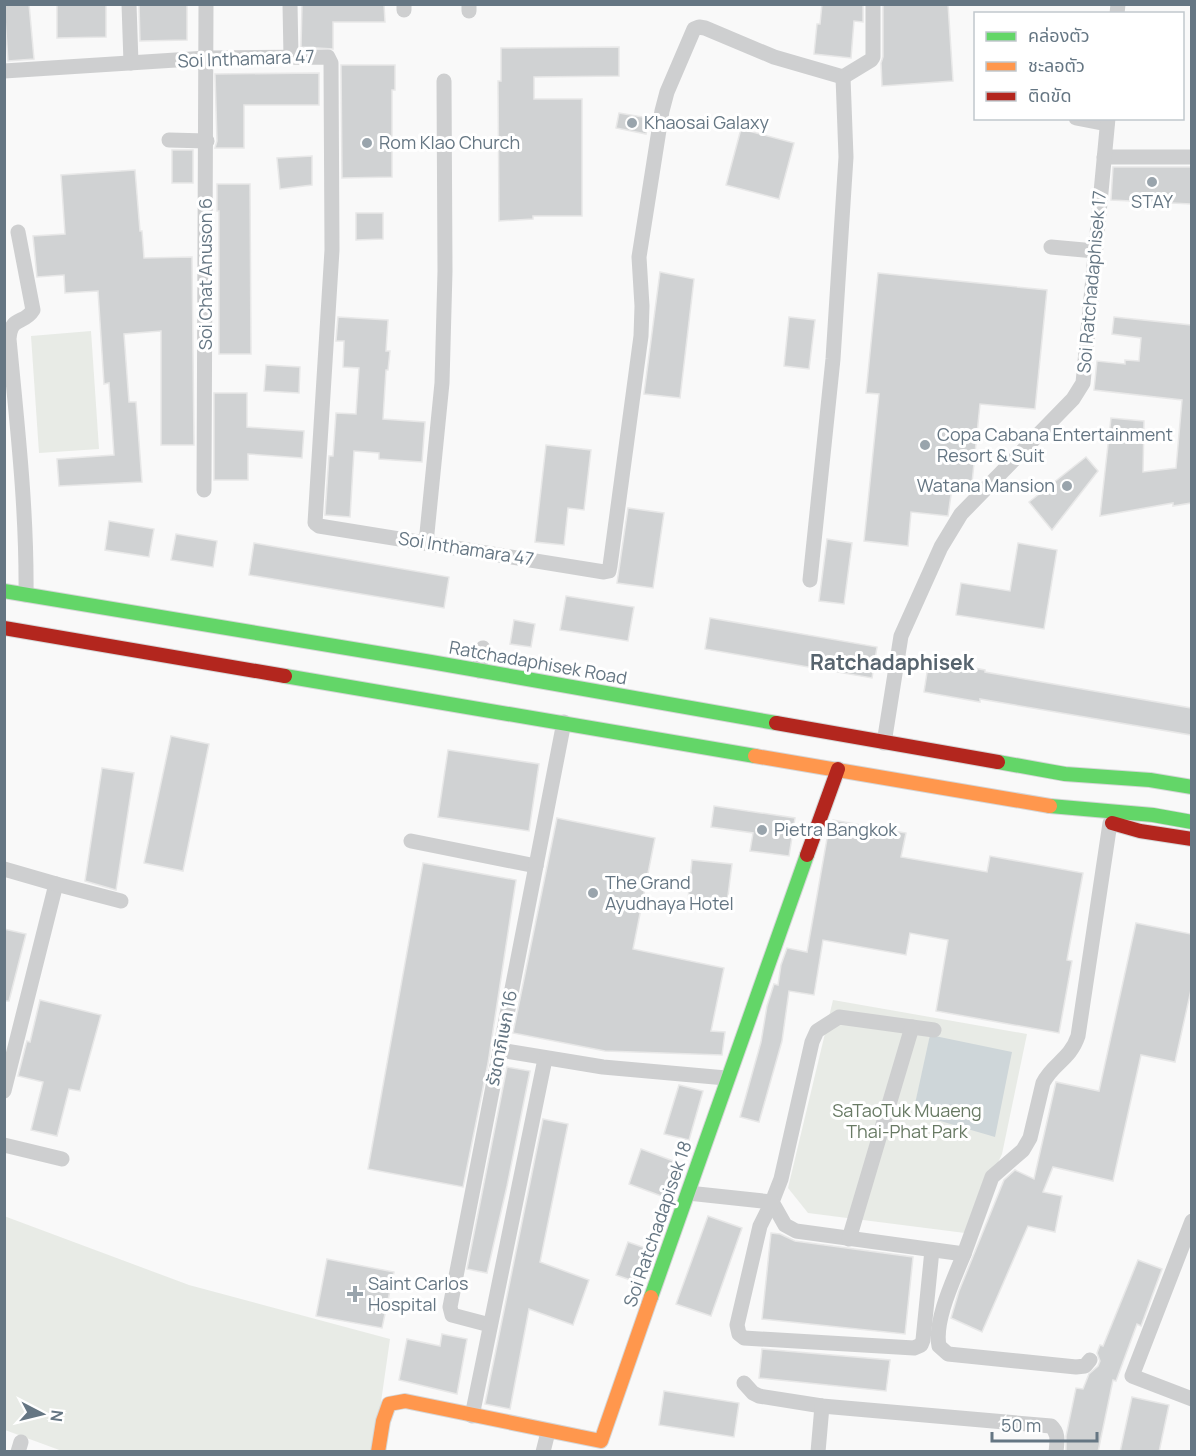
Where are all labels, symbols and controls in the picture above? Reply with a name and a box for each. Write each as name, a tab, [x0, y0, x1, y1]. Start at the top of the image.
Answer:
legend	[974, 12, 1184, 120]
text: คล่องตัว	[1028, 23, 1090, 47]
street label: Soi Inthamara 47	[177, 44, 315, 72]
text: ชะลอตัว	[1028, 53, 1085, 77]
text: ติดขัด	[1028, 83, 1071, 107]
place label: Khaosai Galaxy	[644, 110, 770, 134]
marker: Khaosai Galaxy	[625, 116, 639, 130]
place label: Rom Klao Church	[379, 130, 520, 154]
marker: Rom Klao Church	[360, 136, 374, 150]
marker: STAY	[1145, 175, 1159, 189]
place label: STAY	[1131, 189, 1174, 213]
street label: Soi Ratchadaphisek 17	[1071, 190, 1111, 374]
street label: Soi Chat Anuson 6	[193, 198, 217, 350]
place label: Copa Cabana Entertainment Resort & Suit	[937, 422, 1173, 467]
marker: Copa Cabana Entertainment Resort & Suit	[918, 438, 932, 452]
place label: Watana Mansion	[917, 473, 1055, 497]
marker: Watana Mansion	[1060, 479, 1074, 493]
street label: Soi Inthamara 47	[397, 525, 536, 571]
street label: Ratchadaphisek Road	[447, 635, 629, 689]
district label: Ratchadaphisek	[810, 648, 975, 676]
place label: Pietra Bangkok	[774, 817, 898, 841]
marker: Pietra Bangkok	[755, 823, 769, 837]
place label: The Grand Ayudhaya Hotel	[605, 870, 734, 915]
marker: The Grand Ayudhaya Hotel	[586, 886, 600, 900]
street label: รัชดาภิเษก 16	[480, 988, 522, 1088]
park label: SaTaoTuk Muaeng Thai-Phat Park	[832, 1098, 982, 1143]
street label: Soi Ratchadapisek 18	[617, 1138, 697, 1310]
place label: Saint Carlos Hospital	[368, 1271, 468, 1316]
marker: Saint Carlos Hospital	[346, 1285, 364, 1303]
north arrow	[12, 1384, 72, 1444]
scale bar	[992, 1405, 1097, 1443]
text: N	[45, 1409, 69, 1423]
text: 50 m	[1001, 1413, 1041, 1437]

